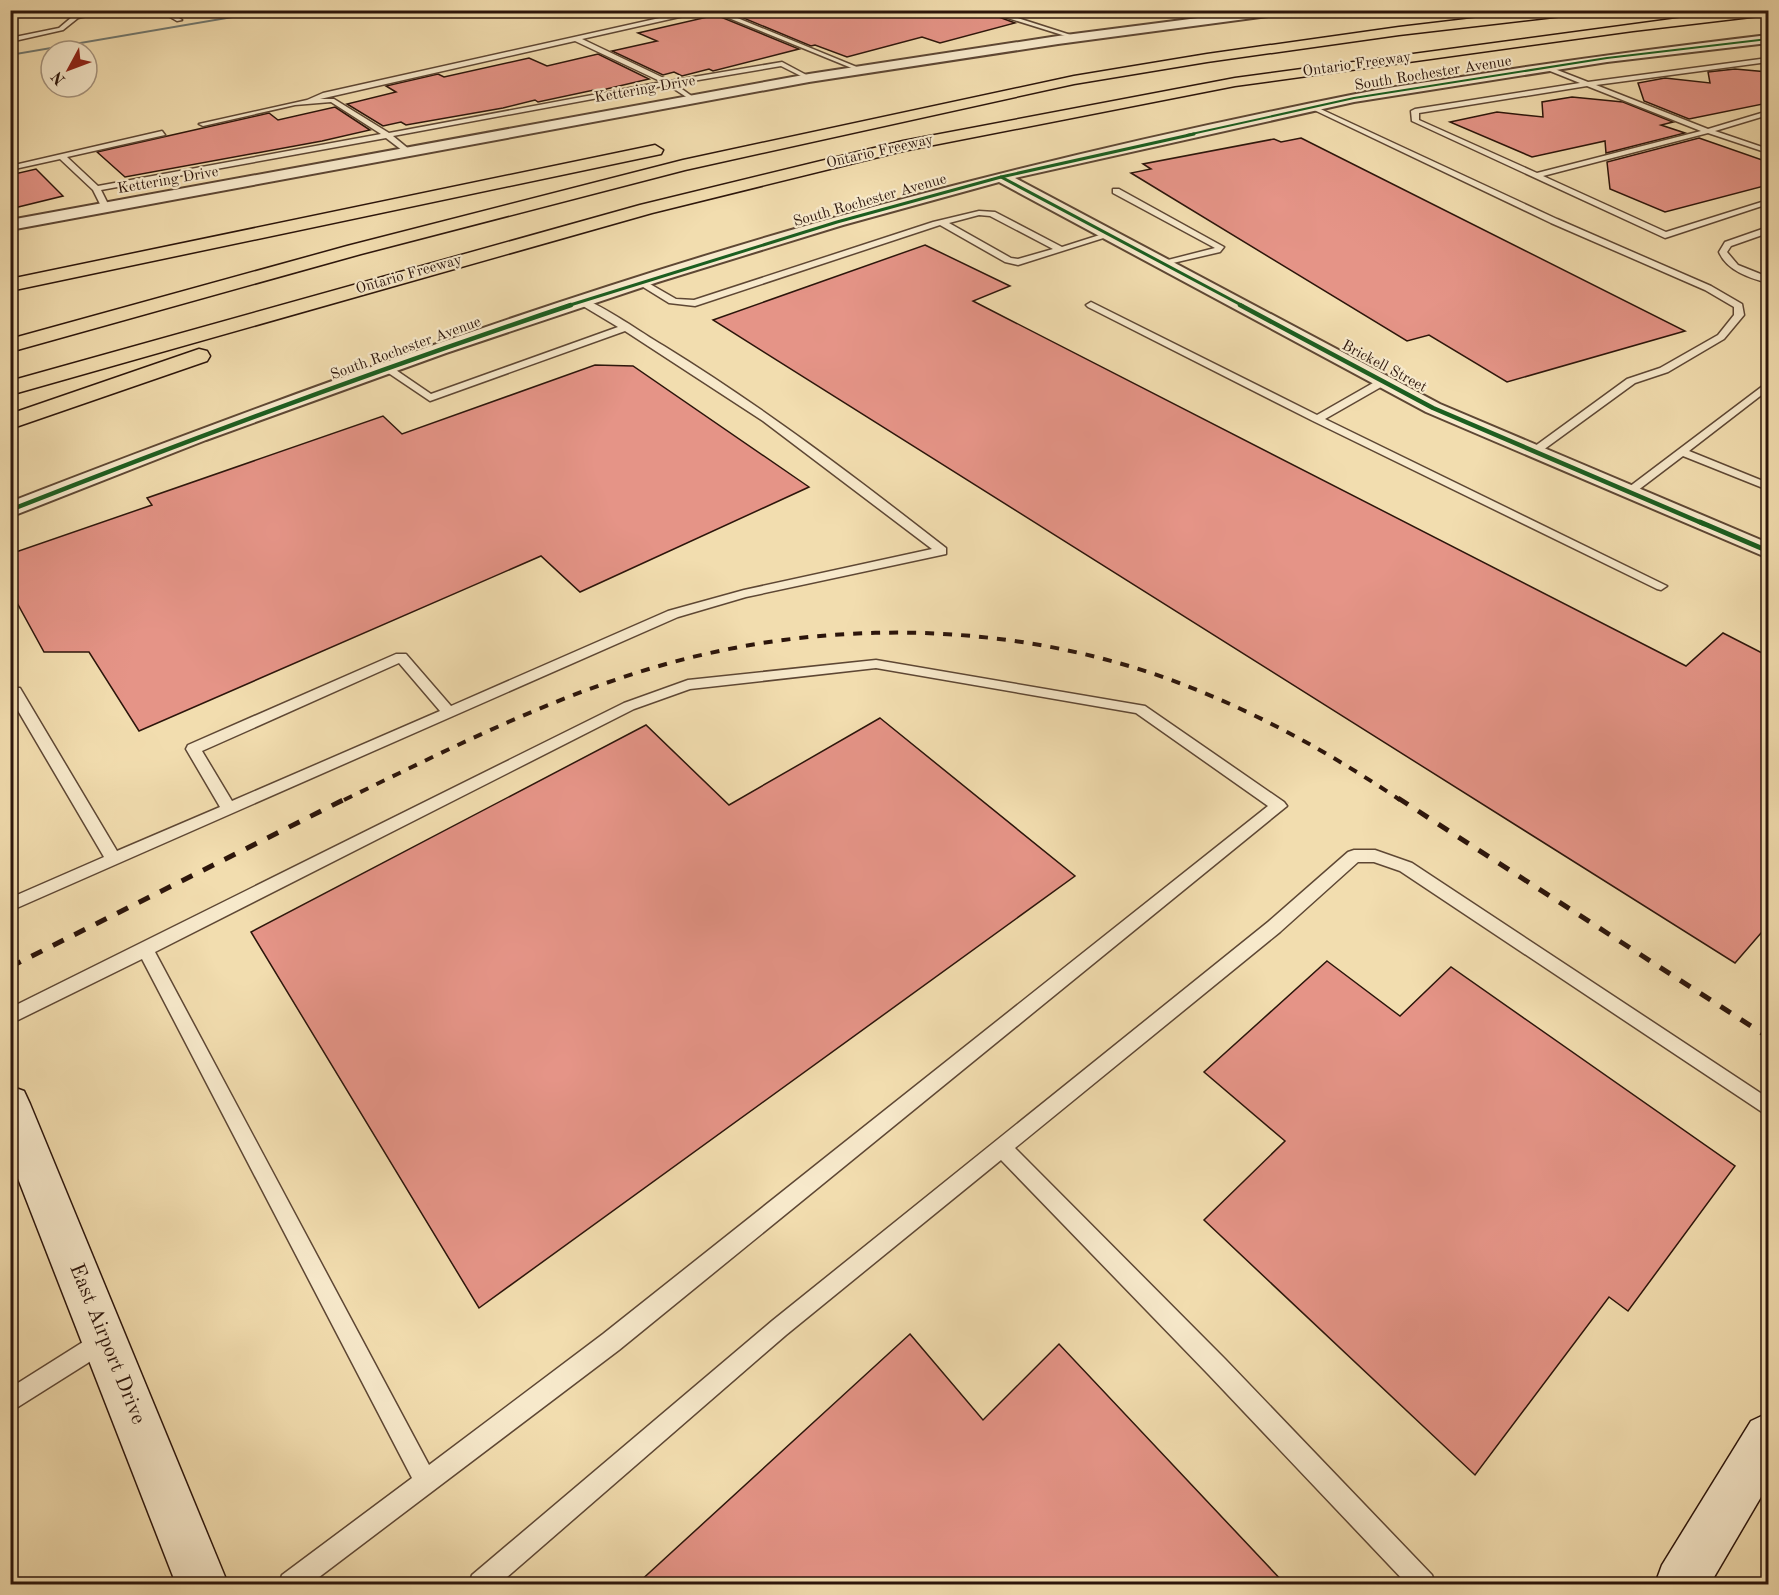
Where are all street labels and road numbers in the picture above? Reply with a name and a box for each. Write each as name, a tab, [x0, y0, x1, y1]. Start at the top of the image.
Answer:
street label: Ontario Freeway	[1302, 50, 1412, 80]
street label: South Rochester Avenue	[1353, 54, 1513, 94]
street label: Kettering Drive	[593, 74, 697, 106]
street label: Ontario Freeway	[825, 132, 935, 172]
street label: Kettering Drive	[116, 165, 220, 197]
street label: South Rochester Avenue	[792, 172, 948, 230]
street label: Ontario Freeway	[354, 253, 464, 297]
street label: South Rochester Avenue	[329, 315, 483, 383]
street label: Brickell Street	[1339, 338, 1429, 396]
street label: East Airport Drive	[65, 1261, 149, 1427]

